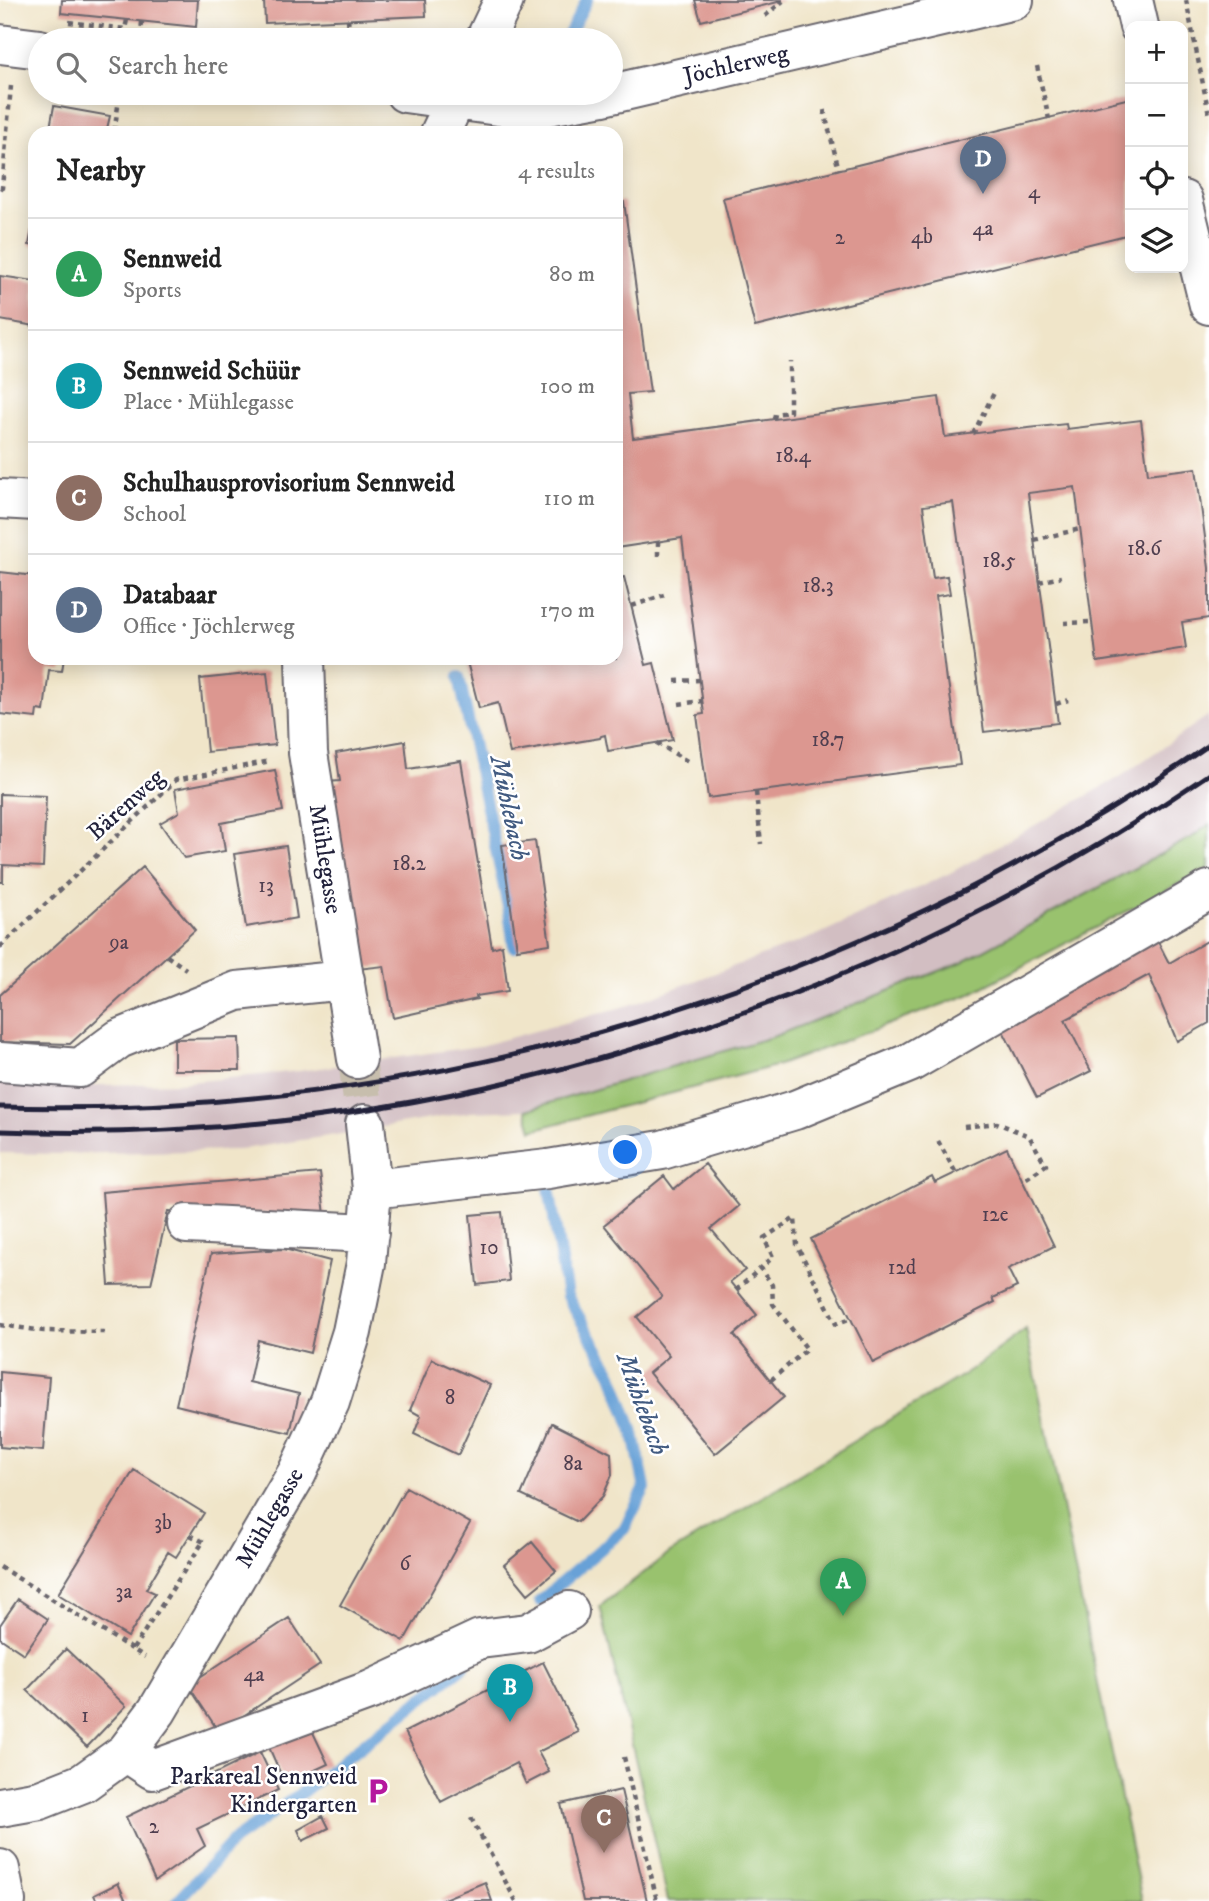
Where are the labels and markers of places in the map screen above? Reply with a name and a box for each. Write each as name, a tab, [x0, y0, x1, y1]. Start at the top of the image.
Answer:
pin: D	[960, 136, 1006, 194]
pin: A	[820, 1558, 866, 1616]
pin: B	[487, 1664, 533, 1722]
place label: Parkareal Sennweid Kindergarten	[170, 1762, 357, 1820]
parking icon: Parkareal Sennweid Kindergarten	[363, 1776, 393, 1806]
pin: C	[581, 1795, 627, 1853]

